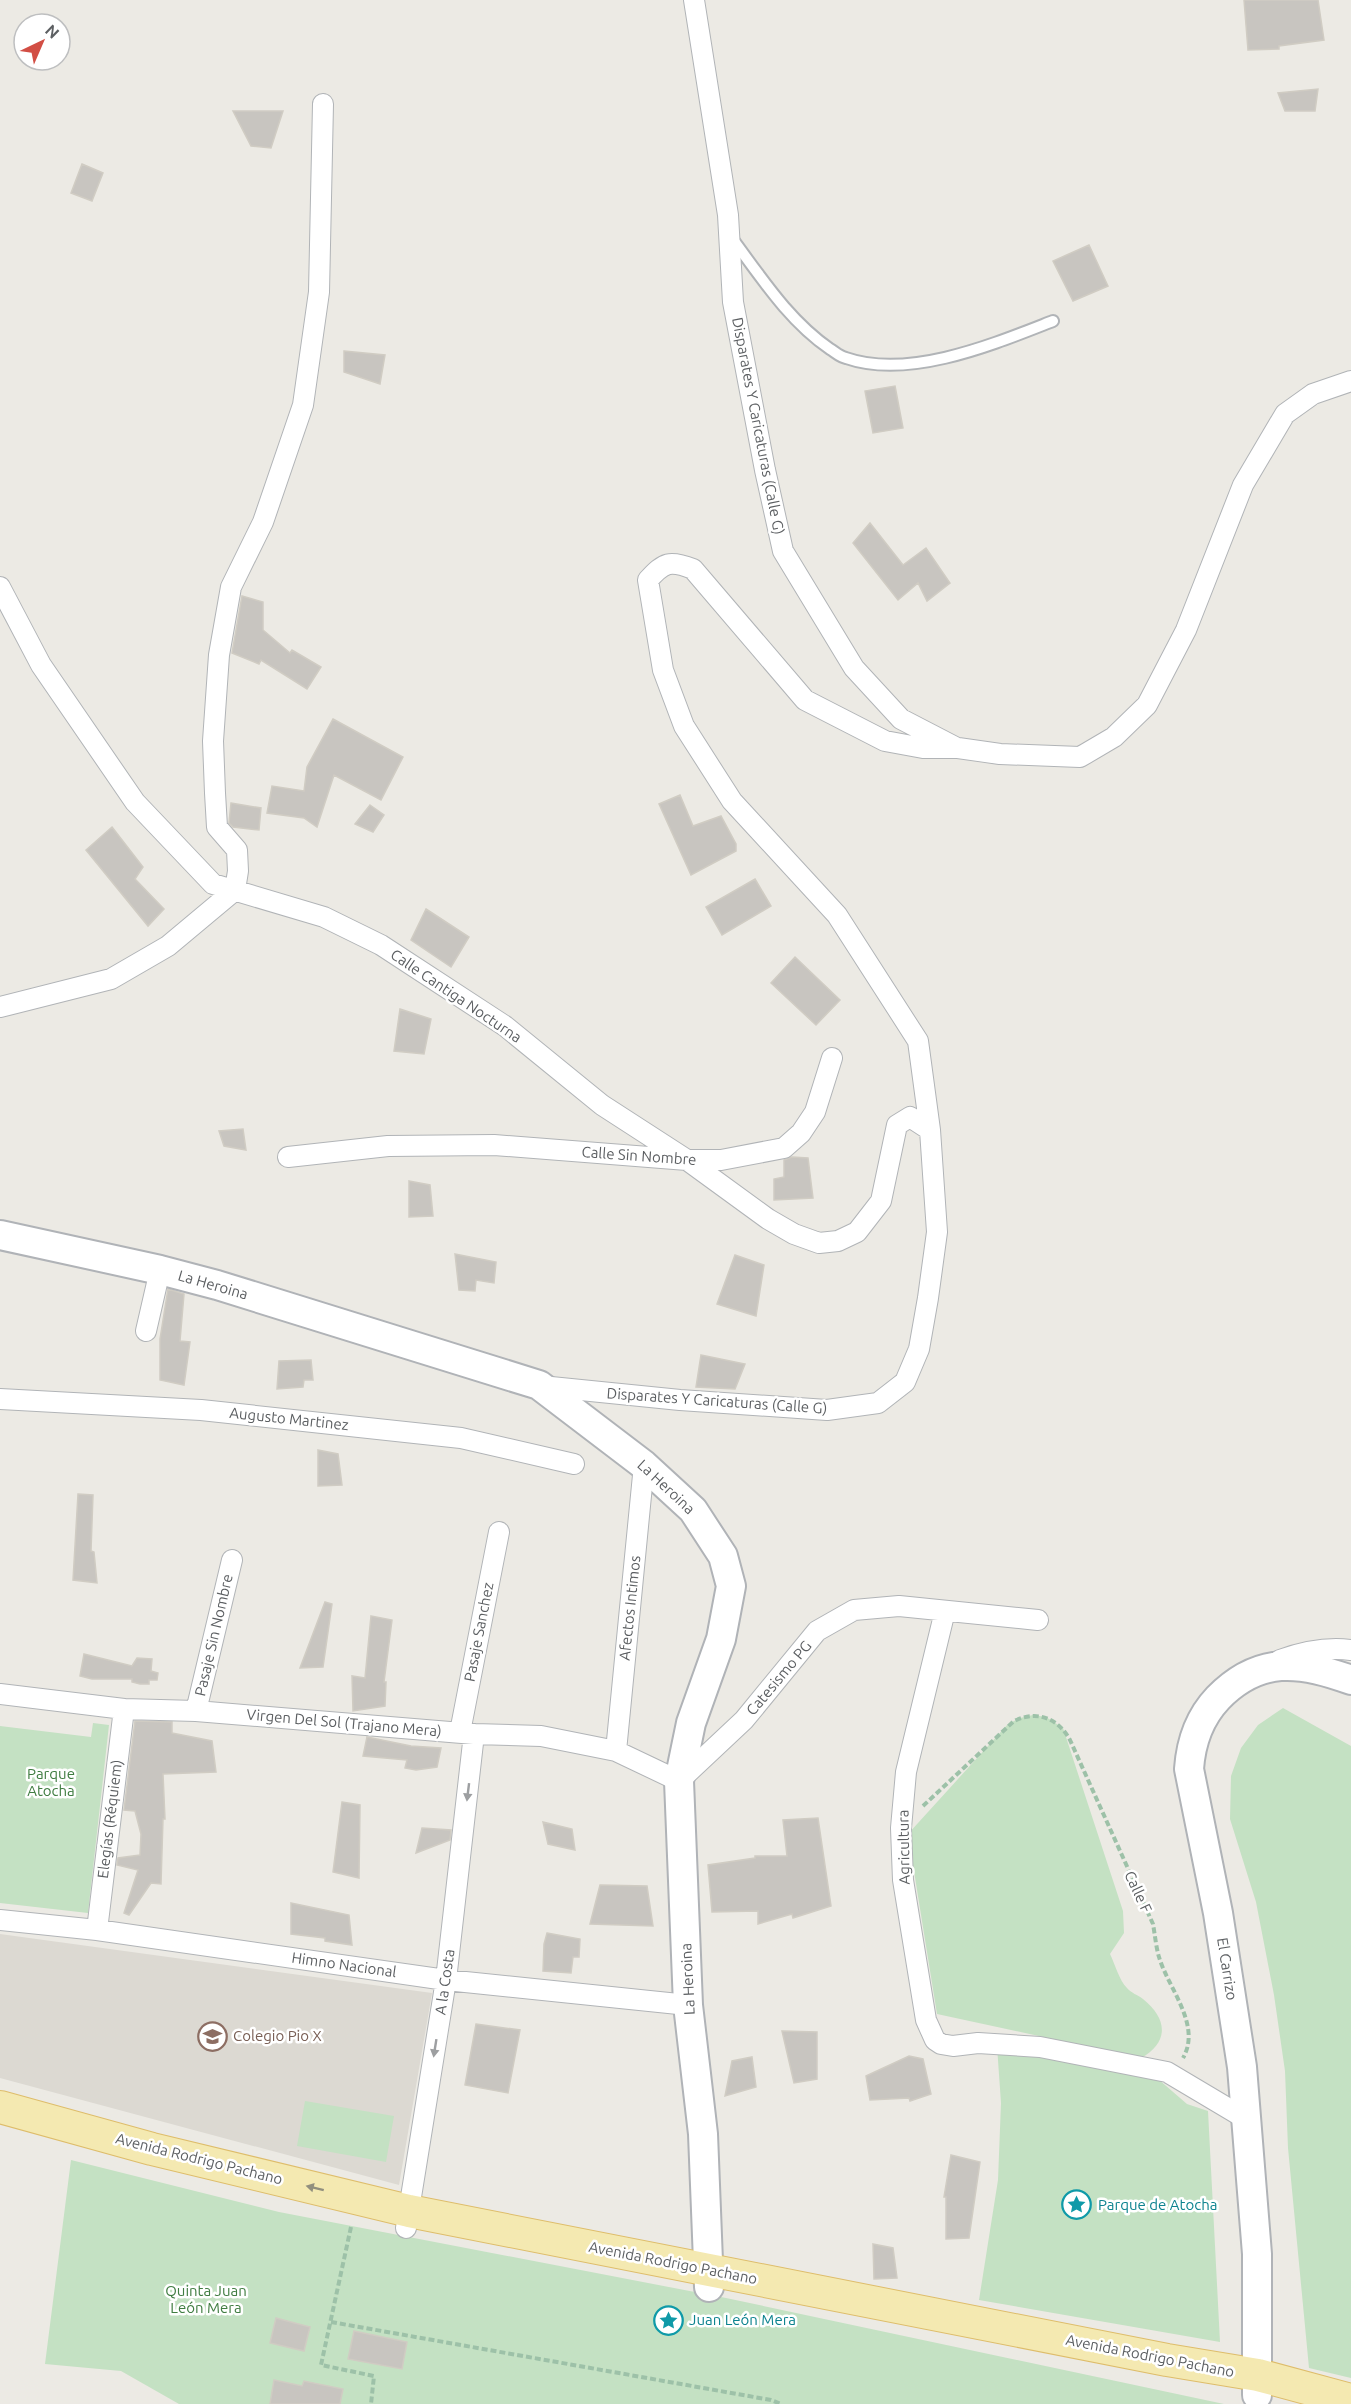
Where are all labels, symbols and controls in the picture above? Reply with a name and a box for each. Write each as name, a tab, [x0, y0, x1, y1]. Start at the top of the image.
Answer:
north arrow	[12, 12, 72, 72]
text: N	[42, 21, 63, 42]
street label: Disparates Y Caricaturas (Calle G)	[729, 316, 788, 536]
street label: Calle Cantiga Nocturna	[388, 945, 525, 1046]
street label: Calle Sin Nombre	[581, 1143, 697, 1168]
street label: La Heroina	[176, 1266, 250, 1303]
street label: Disparates Y Caricaturas (Calle G)	[606, 1384, 828, 1417]
street label: Augusto Martinez	[229, 1404, 350, 1433]
street label: La Heroina	[634, 1456, 698, 1517]
street label: Afectos Intimos	[616, 1555, 643, 1661]
street label: Pasaje Sin Nombre	[191, 1572, 236, 1698]
street label: Pasaje Sanchez	[461, 1581, 497, 1683]
street label: Catesismo PG	[743, 1637, 815, 1718]
street label: Virgen Del Sol (Trajano Mera)	[246, 1705, 442, 1740]
street label: Elegías (Réquiem)	[94, 1759, 125, 1879]
park label: Parque Atocha	[27, 1765, 75, 1799]
one-way arrow	[463, 1783, 472, 1802]
street label: Agricultura	[894, 1809, 913, 1885]
street label: Calle F	[1121, 1868, 1156, 1916]
street label: El Carrizo	[1214, 1936, 1241, 2001]
street label: La Heroina	[677, 1943, 698, 2015]
street label: A la Costa	[431, 1948, 458, 2016]
street label: Himno Nacional	[290, 1949, 398, 1980]
school or university icon: Colegio Pio X	[196, 2020, 228, 2052]
place label: Colegio Pio X	[233, 2027, 322, 2044]
one-way arrow	[430, 2039, 439, 2058]
street label: Avenida Rodrigo Pachano	[114, 2130, 284, 2187]
one-way arrow	[305, 2183, 324, 2192]
place icon: Parque de Atocha	[1061, 2189, 1093, 2221]
place label: Parque de Atocha	[1098, 2196, 1217, 2213]
street label: Avenida Rodrigo Pachano	[587, 2238, 759, 2287]
park label: Quinta Juan León Mera	[165, 2282, 247, 2316]
place icon: Juan León Mera	[652, 2304, 684, 2336]
place label: Juan León Mera	[689, 2311, 796, 2328]
street label: Avenida Rodrigo Pachano	[1064, 2331, 1236, 2380]

